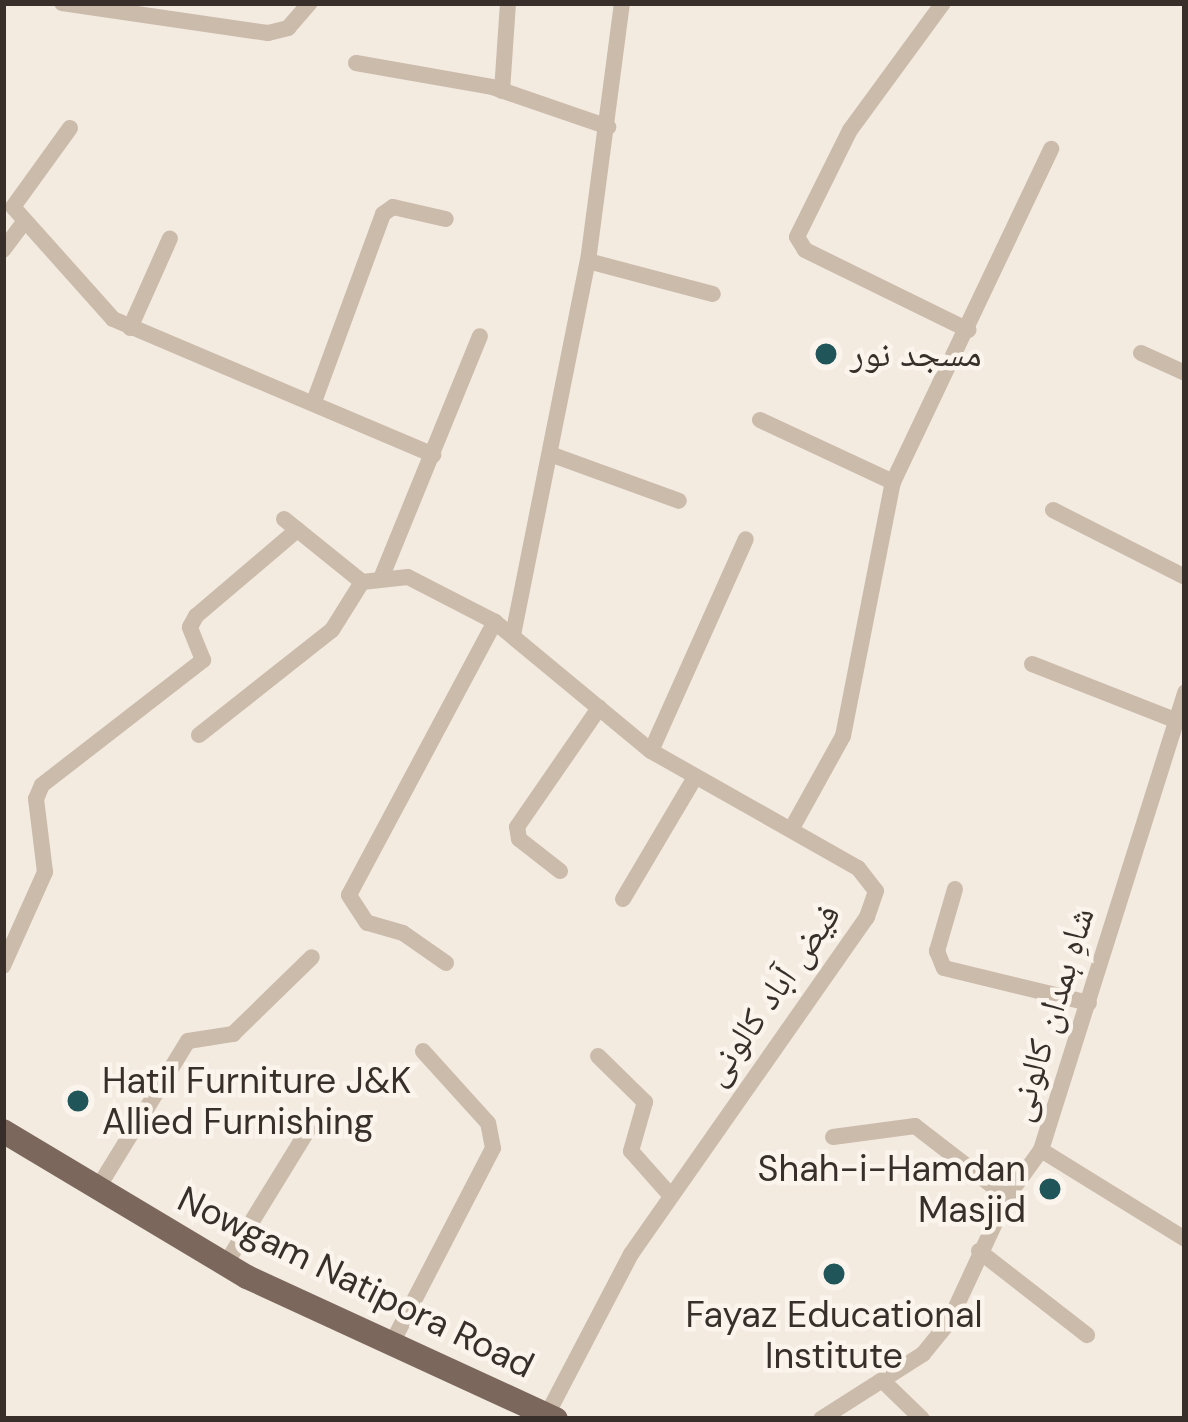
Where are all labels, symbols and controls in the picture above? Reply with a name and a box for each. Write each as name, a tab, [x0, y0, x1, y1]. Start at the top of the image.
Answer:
place label: مسجد نور	[850, 332, 982, 376]
marker: مسجد نور	[813, 341, 839, 367]
street label: فیض آباد کالونی	[692, 895, 850, 1093]
street label: شاہِ ہمدان کالونی	[997, 902, 1103, 1126]
place label: Hatil Furniture J&K Allied Furnishing	[102, 1058, 411, 1143]
marker: Hatil Furniture J&K Allied Furnishing	[65, 1088, 91, 1114]
place label: Shah-i-Hamdan Masjid	[758, 1146, 1026, 1231]
marker: Shah-i-Hamdan Masjid	[1037, 1176, 1063, 1202]
street label: Nowgam Natipora Road	[171, 1177, 541, 1387]
marker: Fayaz Educational Institute	[821, 1261, 847, 1287]
place label: Fayaz Educational Institute	[685, 1292, 983, 1377]

